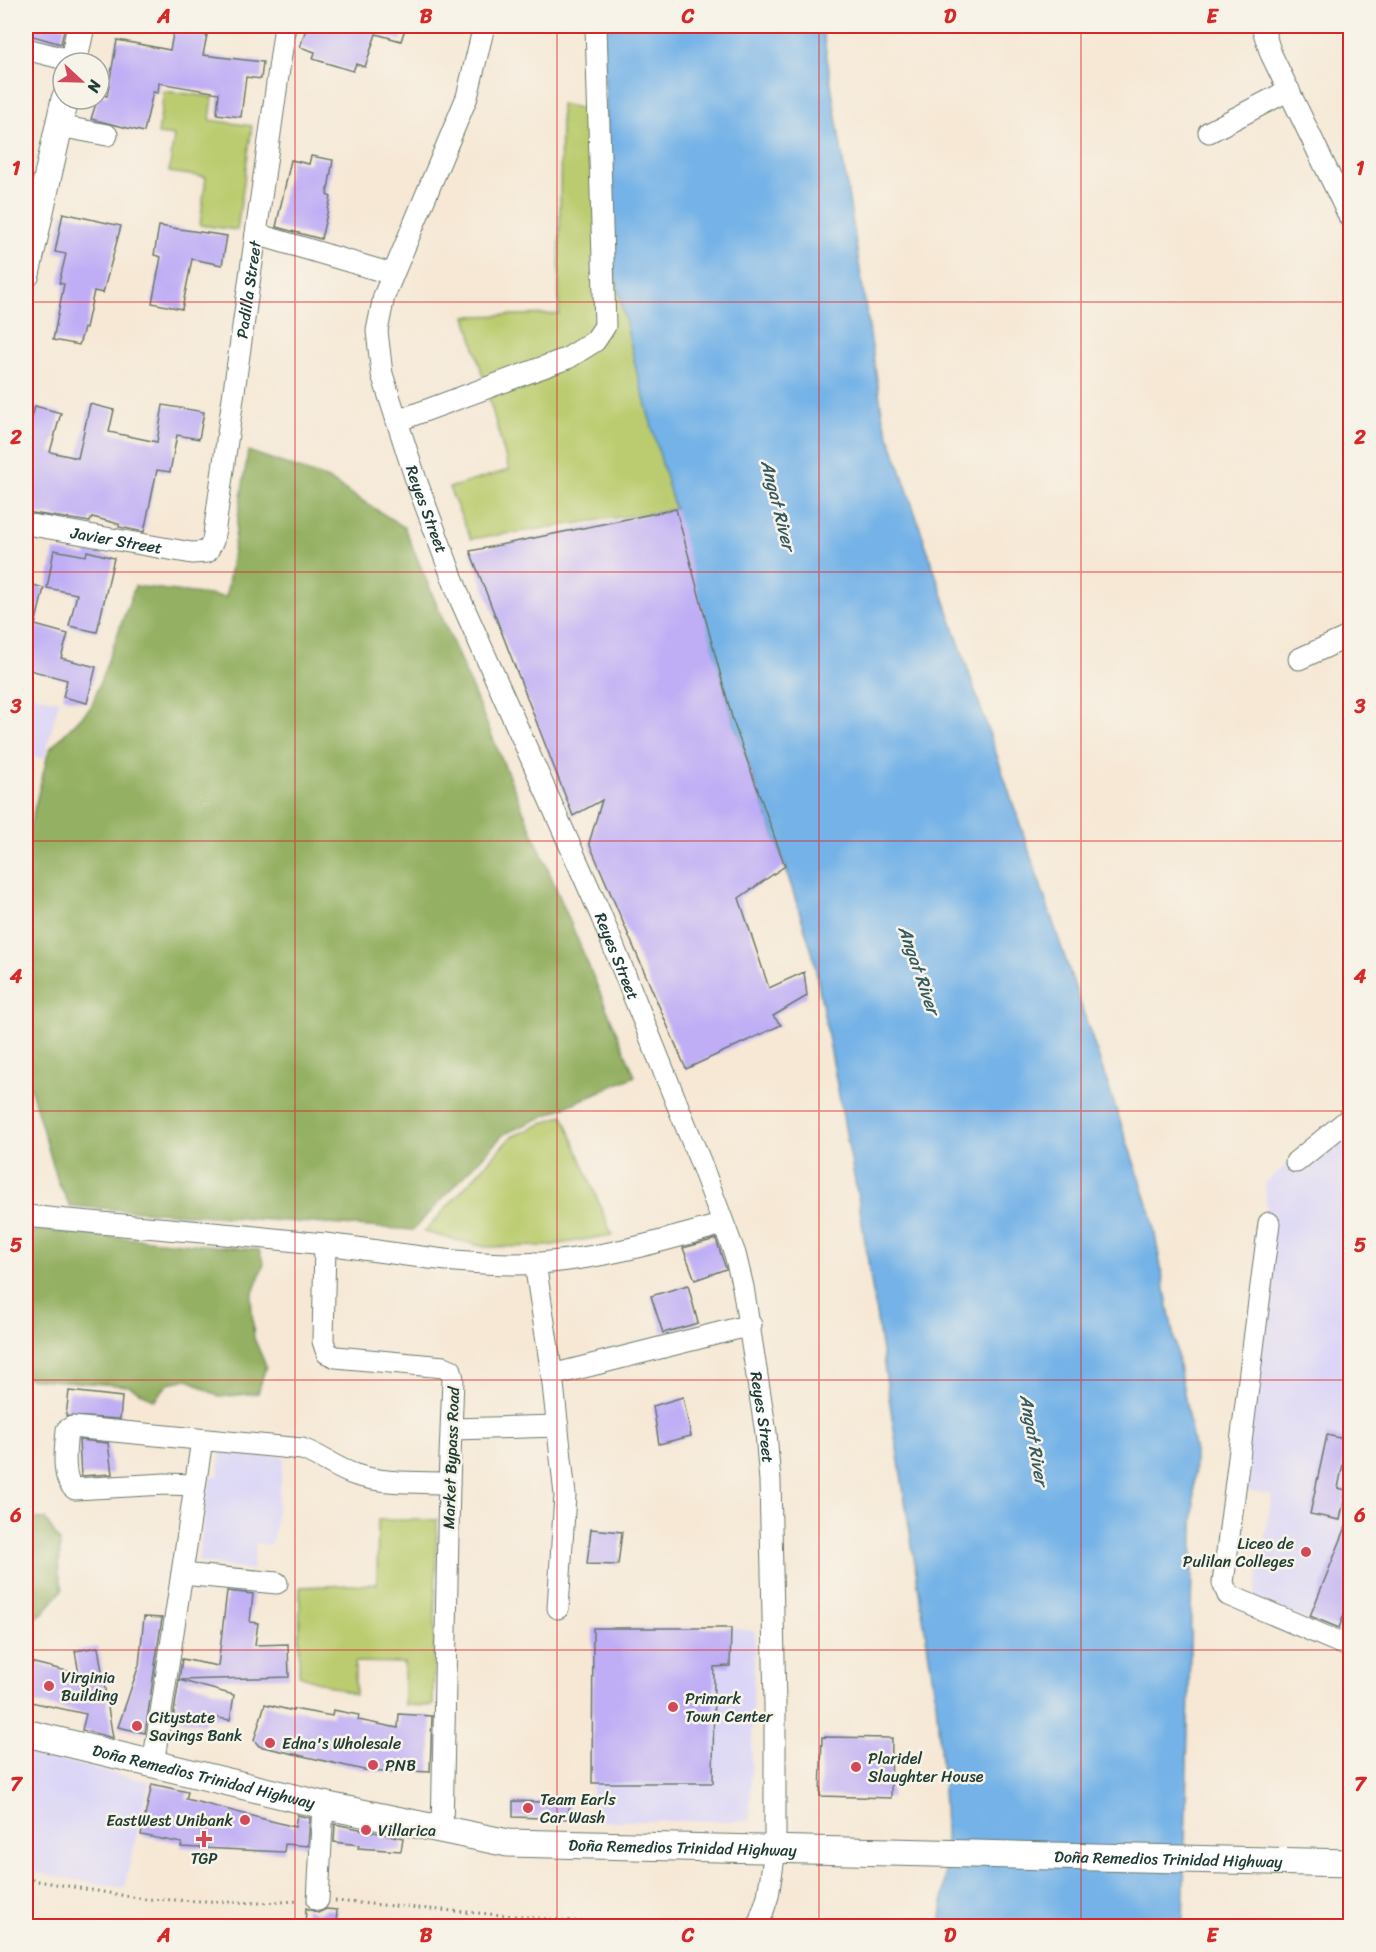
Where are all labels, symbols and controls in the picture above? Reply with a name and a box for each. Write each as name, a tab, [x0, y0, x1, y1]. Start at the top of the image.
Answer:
text: A	[156, 0, 171, 34]
text: B	[420, 0, 433, 34]
text: C	[681, 0, 695, 34]
text: D	[944, 0, 957, 34]
text: E	[1206, 0, 1219, 34]
north arrow	[51, 51, 111, 111]
text: N	[79, 75, 110, 98]
text: 1	[12, 151, 21, 186]
text: 1	[1356, 151, 1365, 186]
street label: Padilla Street	[227, 238, 269, 340]
text: 2	[9, 420, 22, 455]
text: 2	[1353, 420, 1366, 455]
water label: Angat River	[751, 456, 806, 557]
street label: Reyes Street	[398, 461, 456, 557]
street label: Javier Street	[68, 517, 165, 562]
text: 3	[10, 689, 22, 724]
text: 3	[1354, 689, 1366, 724]
street label: Reyes Street	[587, 908, 648, 1004]
water label: Angat River	[889, 920, 950, 1022]
text: 4	[9, 959, 23, 994]
text: 4	[1353, 959, 1367, 994]
text: 5	[10, 1228, 22, 1263]
text: 5	[1354, 1228, 1366, 1263]
street label: Reyes Street	[742, 1369, 783, 1464]
street label: Market Bypass Road	[434, 1385, 468, 1530]
water label: Angat River	[1010, 1391, 1058, 1492]
text: 6	[9, 1498, 22, 1533]
text: 6	[1353, 1498, 1366, 1533]
place label: Liceo de Pulilan Colleges	[1183, 1529, 1295, 1576]
marker: Liceo de Pulilan Colleges	[1299, 1545, 1313, 1559]
place label: Virginia Building	[61, 1663, 118, 1710]
marker: Virginia Building	[42, 1679, 56, 1693]
place label: Primark Town Center	[685, 1684, 774, 1731]
marker: Primark Town Center	[666, 1700, 680, 1714]
place label: Citystate Savings Bank	[149, 1703, 242, 1750]
marker: Citystate Savings Bank	[130, 1719, 144, 1733]
place label: Edna's Wholesale	[282, 1729, 401, 1758]
street label: Doña Remedios Trinidad Highway	[89, 1735, 319, 1817]
marker: Edna's Wholesale	[263, 1736, 277, 1750]
place label: Plaridel Slaughter House	[868, 1744, 984, 1791]
place label: PNB	[385, 1751, 416, 1780]
marker: PNB	[366, 1758, 380, 1772]
marker: Plaridel Slaughter House	[849, 1760, 863, 1774]
text: 7	[10, 1767, 23, 1802]
text: 7	[1354, 1767, 1367, 1802]
place label: Team Earls Car Wash	[540, 1785, 616, 1832]
marker: Team Earls Car Wash	[521, 1801, 535, 1815]
place label: EastWest Unibank	[106, 1806, 233, 1835]
marker: EastWest Unibank	[238, 1813, 252, 1827]
place label: Villarica	[378, 1816, 436, 1845]
marker: Villarica	[359, 1823, 373, 1837]
street label: Doña Remedios Trinidad Highway	[568, 1830, 798, 1864]
marker: TGP	[197, 1832, 211, 1846]
street label: Doña Remedios Trinidad Highway	[1054, 1841, 1283, 1876]
place label: TGP	[190, 1844, 218, 1873]
text: A	[156, 1918, 171, 1952]
text: B	[420, 1918, 433, 1952]
text: C	[681, 1918, 695, 1952]
text: D	[944, 1918, 957, 1952]
text: E	[1206, 1918, 1219, 1952]

